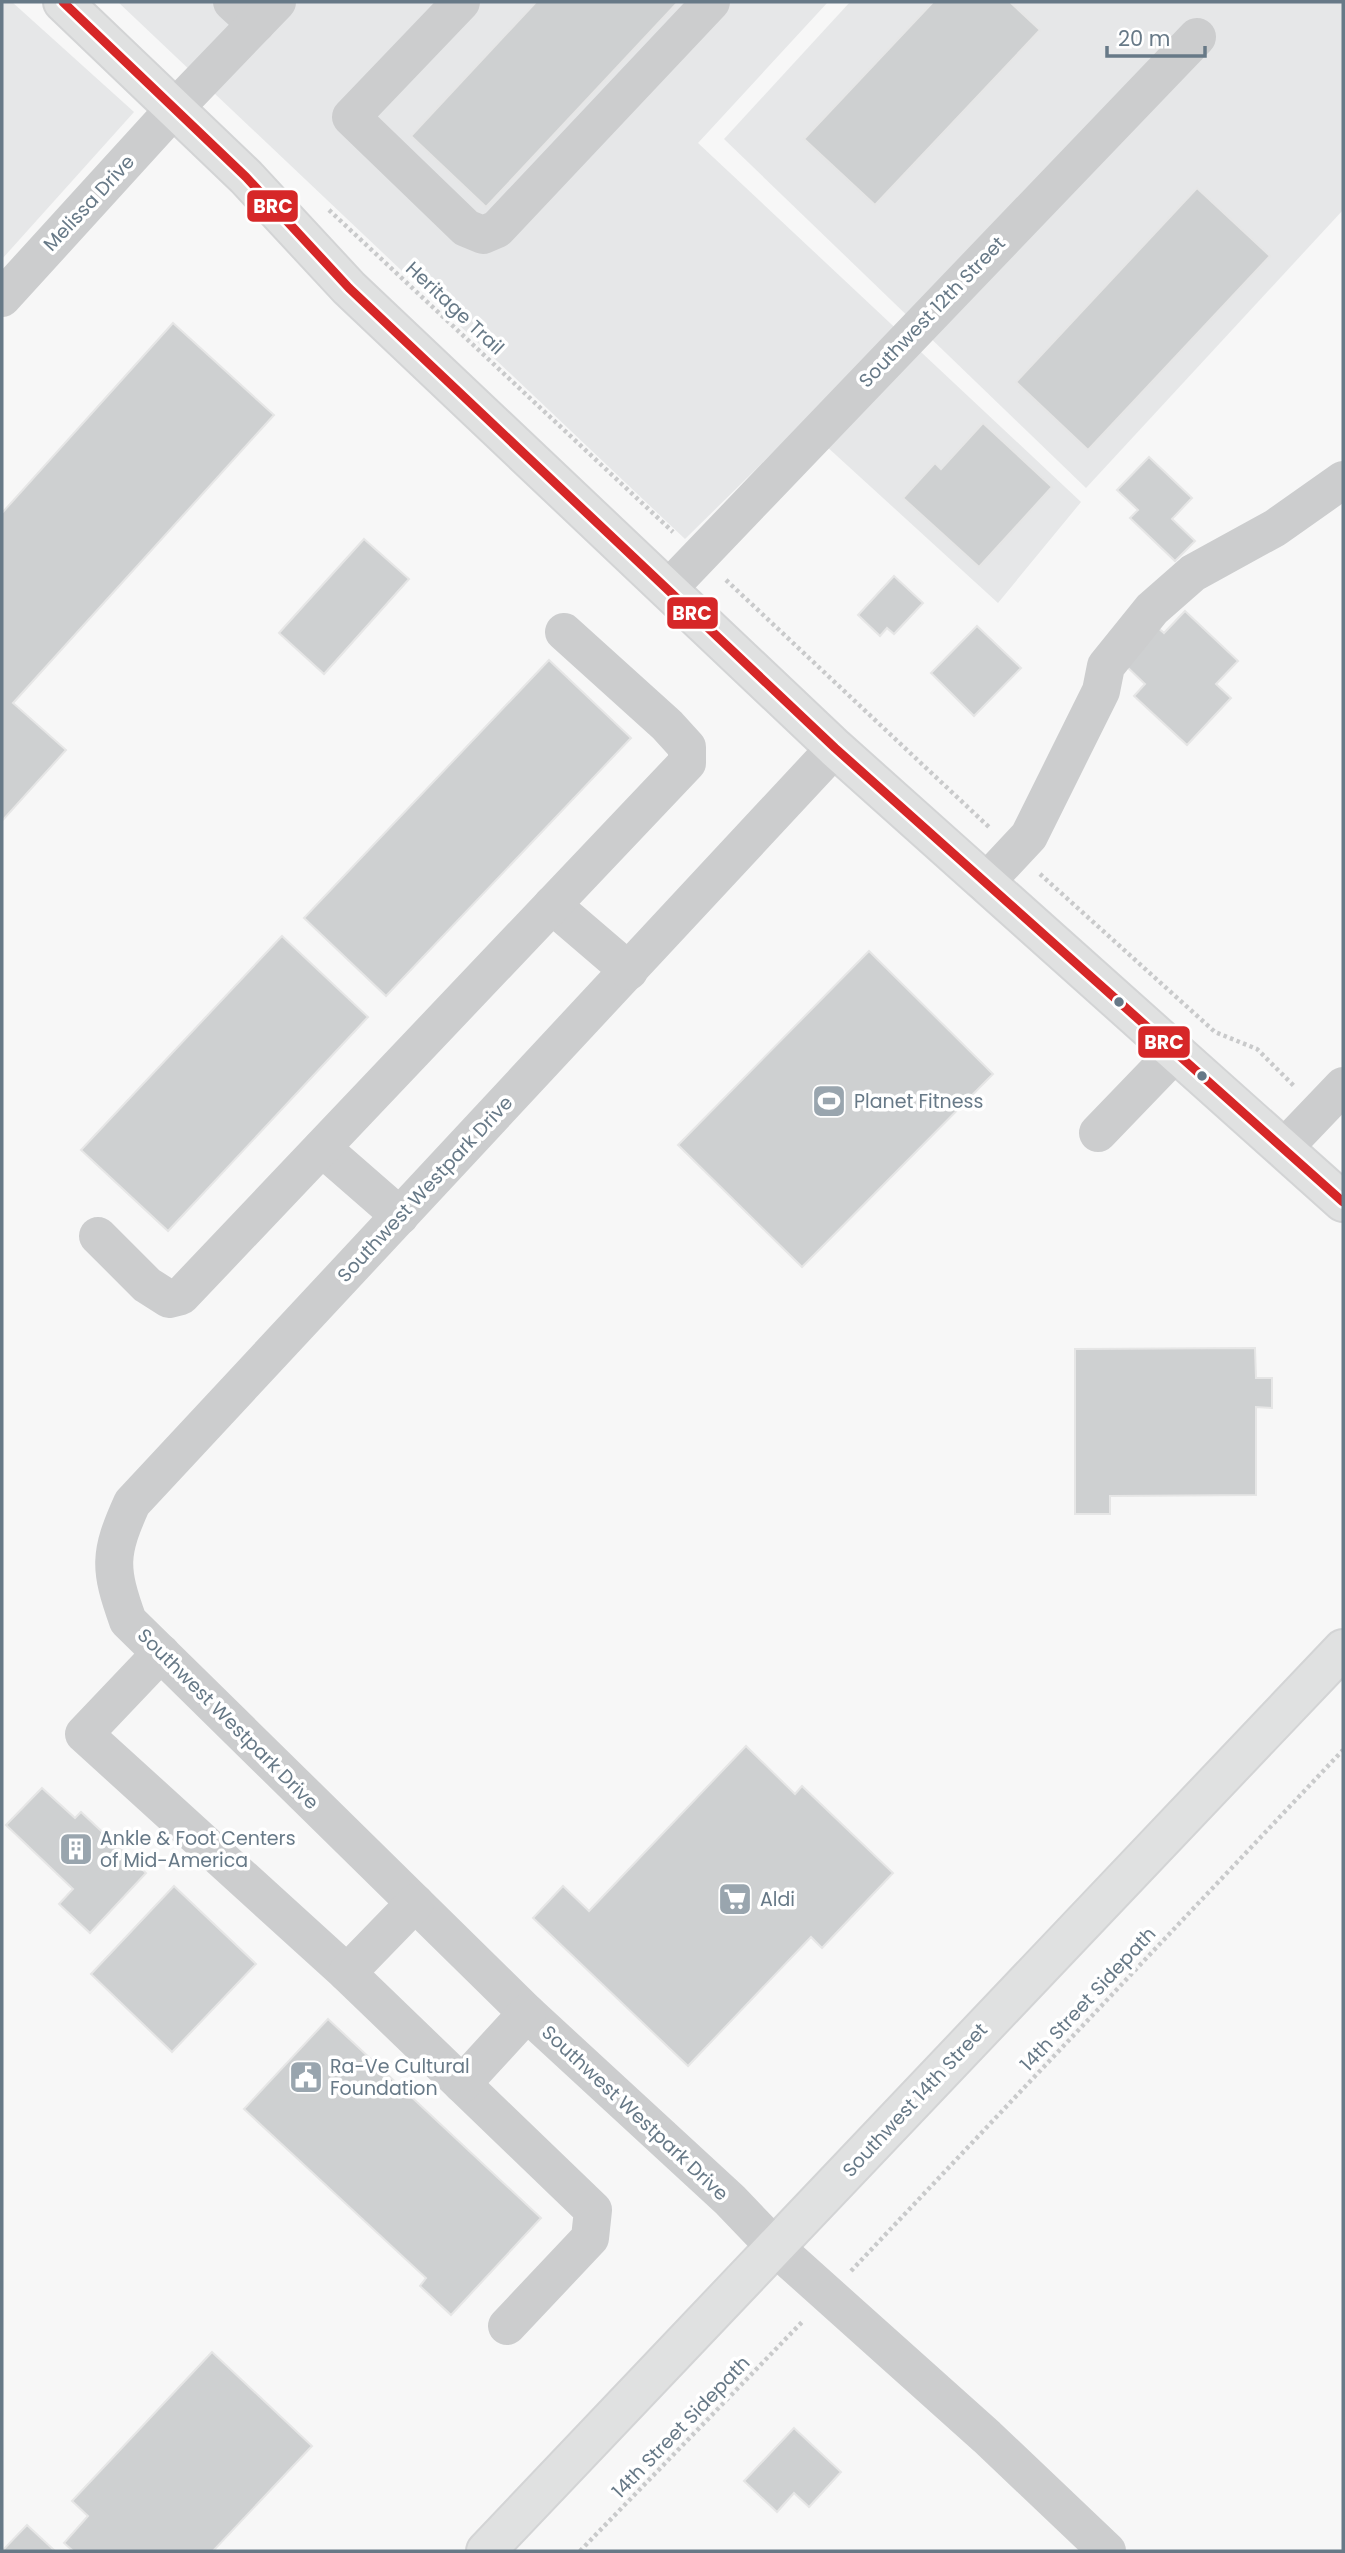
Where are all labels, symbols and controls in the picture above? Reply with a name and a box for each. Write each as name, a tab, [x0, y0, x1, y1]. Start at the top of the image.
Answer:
scale bar	[1107, 14, 1205, 58]
text: 20 m	[1118, 24, 1171, 53]
street label: Melissa Drive	[37, 149, 141, 257]
line badge: BRC	[246, 189, 299, 223]
text: BRC	[253, 193, 293, 220]
street label: Southwest 12th Street	[853, 230, 1011, 394]
street label: Heritage Trail	[400, 255, 510, 361]
line badge: BRC	[666, 596, 719, 630]
text: BRC	[672, 600, 712, 627]
unlabelled marker	[1112, 995, 1126, 1009]
line badge: BRC	[1137, 1025, 1191, 1059]
text: BRC	[1144, 1029, 1184, 1056]
unlabelled marker	[1195, 1069, 1209, 1083]
sports icon: Planet Fitness	[810, 1082, 848, 1120]
place label: Planet Fitness	[854, 1088, 983, 1115]
street label: Southwest Westpark Drive	[331, 1090, 519, 1288]
street label: Southwest Westpark Drive	[131, 1622, 325, 1816]
place label: Ankle & Foot Centers of Mid-America	[100, 1825, 296, 1874]
building icon: Ankle & Foot Centers of Mid-America	[57, 1830, 95, 1868]
supermarket icon: Aldi	[716, 1880, 754, 1918]
place label: Aldi	[760, 1886, 795, 1913]
street label: 14th Street Sidepath	[1014, 1921, 1162, 2077]
street label: Southwest 14th Street	[836, 2017, 994, 2183]
street label: Southwest Westpark Drive	[536, 2019, 734, 2207]
place label: Ra-Ve Cultural Foundation	[330, 2053, 470, 2102]
public building icon: Ra-Ve Cultural Foundation	[287, 2058, 325, 2096]
street label: 14th Street Sidepath	[606, 2350, 756, 2504]

